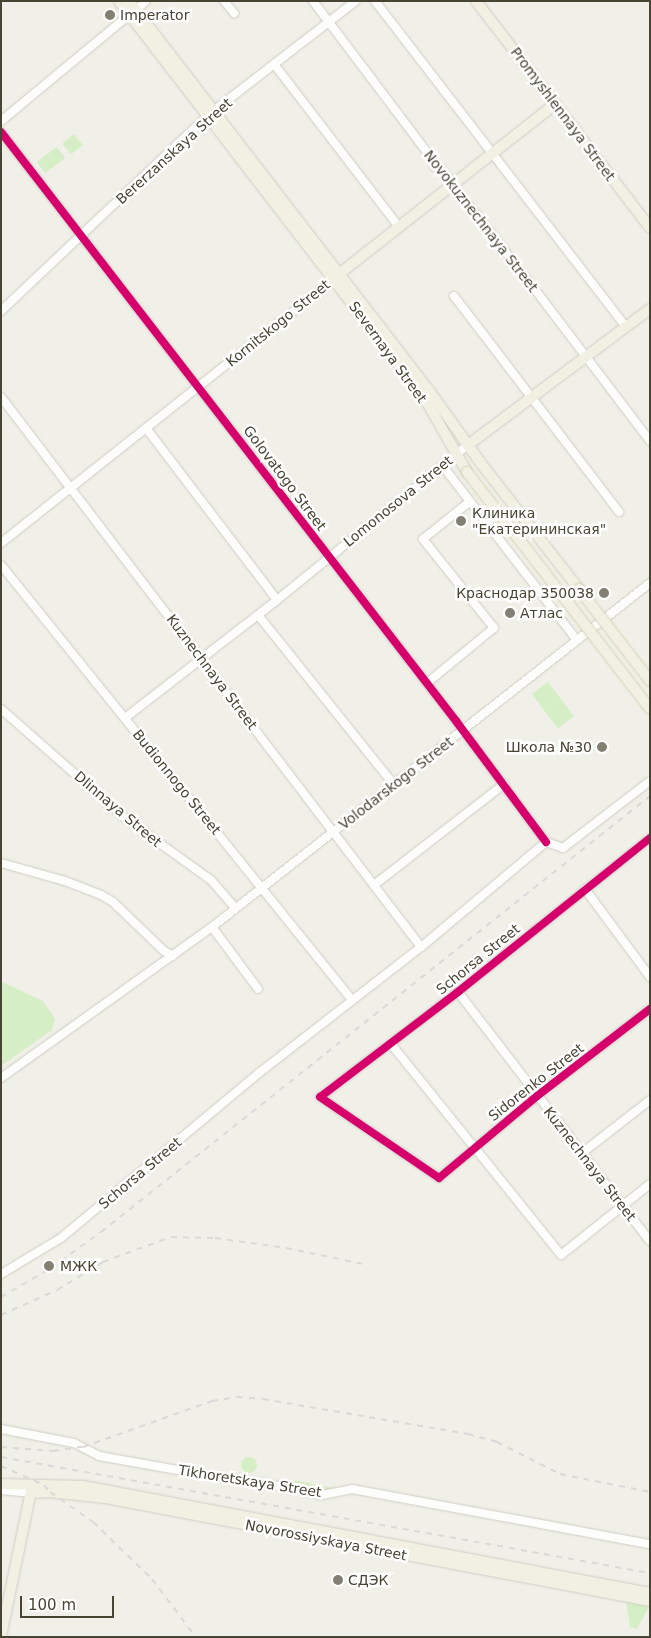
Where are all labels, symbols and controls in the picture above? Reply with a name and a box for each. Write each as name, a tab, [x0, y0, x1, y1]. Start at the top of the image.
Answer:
place label: Imperator	[120, 7, 189, 23]
marker: Imperator	[104, 9, 116, 21]
street label: Promyshlennaya Street	[507, 44, 619, 184]
street label: Bererzanskaya Street	[112, 94, 236, 208]
street label: Novokuznechnaya Street	[420, 147, 542, 295]
street label: Kornitskogo Street	[223, 276, 333, 370]
street label: Severnaya Street	[346, 298, 430, 406]
street label: Golovatogo Street	[240, 422, 330, 534]
street label: Lomonosova Street	[340, 452, 456, 550]
place label: Клиника "Екатерининская"	[472, 505, 606, 538]
marker: Клиника "Екатерининская"	[454, 514, 468, 528]
place label: Краснодар 350038	[456, 585, 594, 601]
marker: Краснодар 350038	[598, 587, 610, 599]
place label: Атлас	[520, 605, 563, 621]
marker: Атлас	[504, 607, 516, 619]
street label: Kuznechnaya Street	[163, 611, 261, 733]
street label: Budionnogo Street	[129, 726, 225, 838]
street label: Volodarskogo Street	[335, 733, 457, 833]
place label: Школа №30	[506, 739, 592, 755]
marker: Школа №30	[596, 741, 608, 753]
street label: Dlinnaya Street	[71, 768, 165, 850]
street label: Schorsa Street	[433, 920, 523, 998]
street label: Sidorenko Street	[485, 1040, 587, 1124]
street label: Kuznechnaya Street	[540, 1104, 640, 1224]
street label: Schorsa Street	[95, 1134, 185, 1212]
place label: МЖК	[60, 1258, 97, 1274]
marker: МЖК	[42, 1259, 56, 1273]
street label: Tikhoretskaya Street	[177, 1461, 323, 1501]
street label: Novorossiyskaya Street	[244, 1516, 408, 1564]
place label: СДЭК	[348, 1572, 388, 1588]
marker: СДЭК	[332, 1574, 344, 1586]
scale bar	[22, 1586, 116, 1618]
text: 100 m	[28, 1596, 76, 1614]

